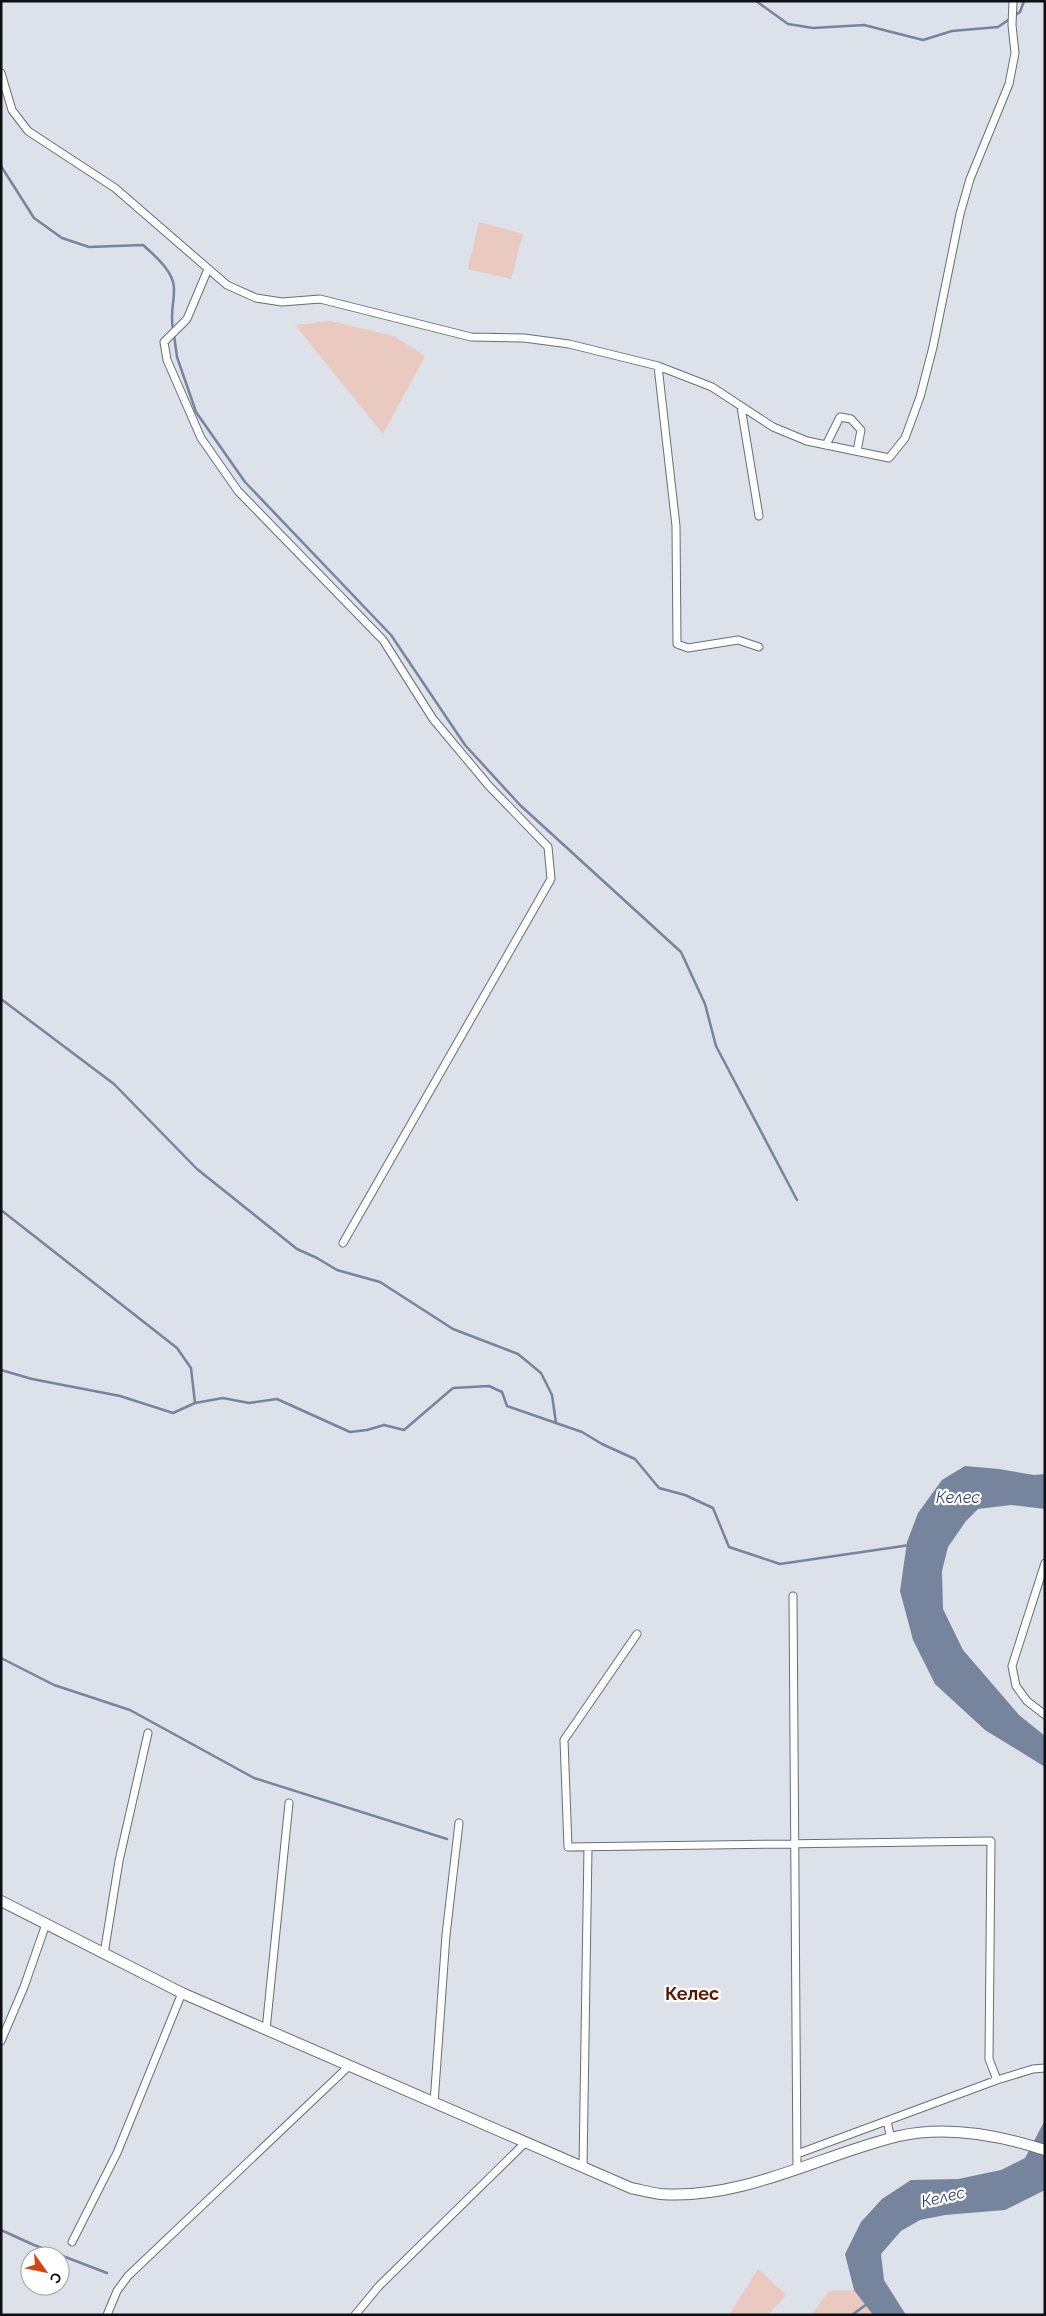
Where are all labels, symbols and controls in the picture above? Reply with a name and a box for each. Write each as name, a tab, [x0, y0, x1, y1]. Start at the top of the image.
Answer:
water label: Келес	[936, 1488, 981, 1507]
district label: Келес	[665, 1983, 719, 2004]
water label: Келес	[919, 2183, 967, 2211]
north arrow	[20, 2246, 70, 2296]
text: С	[46, 2270, 65, 2287]

